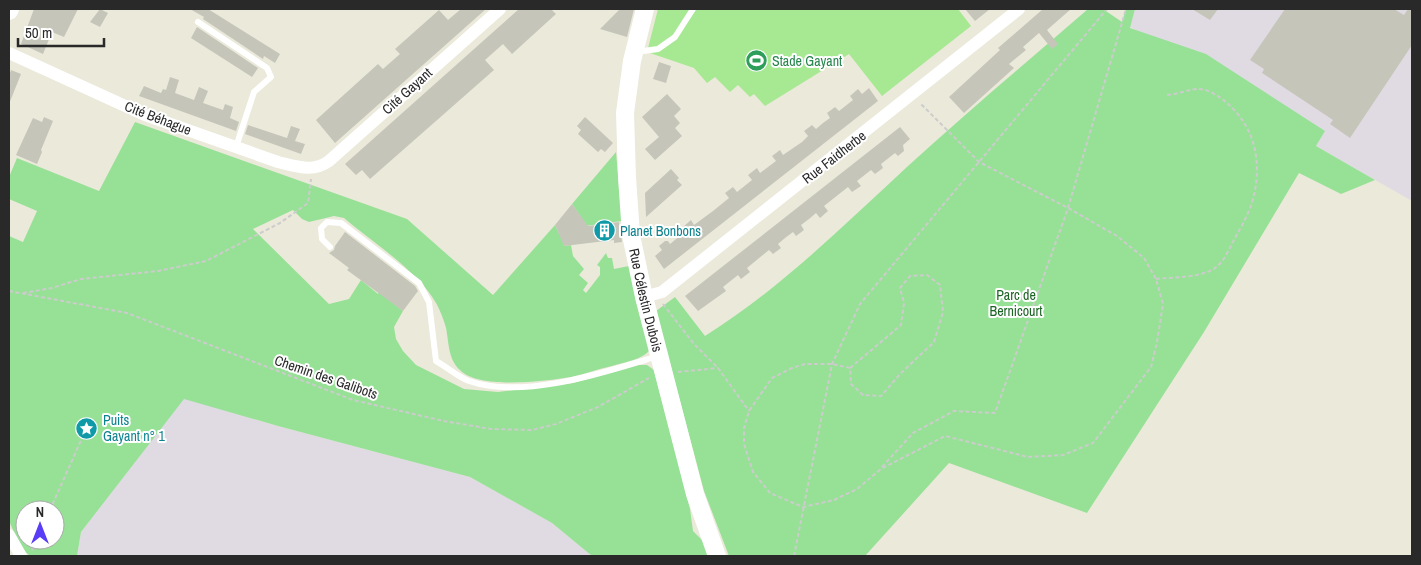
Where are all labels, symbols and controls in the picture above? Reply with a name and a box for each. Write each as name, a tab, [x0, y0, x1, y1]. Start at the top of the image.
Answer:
scale bar	[18, 15, 104, 47]
text: 50 m	[25, 22, 52, 43]
sports icon: Stade Gayant	[744, 49, 768, 73]
place label: Stade Gayant	[772, 52, 842, 70]
street label: Cité Gayant	[378, 64, 436, 118]
street label: Cité Béhague	[122, 97, 194, 139]
street label: Rue Faidherbe	[799, 127, 869, 187]
building icon: Planet Bonbons	[592, 219, 616, 243]
place label: Planet Bonbons	[620, 222, 701, 240]
street label: Rue Célestin Dubois	[625, 247, 667, 354]
park label: Parc de Bernicourt	[990, 286, 1042, 320]
street label: Chemin des Galibots	[272, 351, 380, 403]
place label: Puits Gayant n° 1	[103, 411, 165, 445]
place icon: Puits Gayant n° 1	[75, 416, 99, 440]
north arrow	[15, 500, 65, 550]
text: N	[36, 503, 44, 521]

